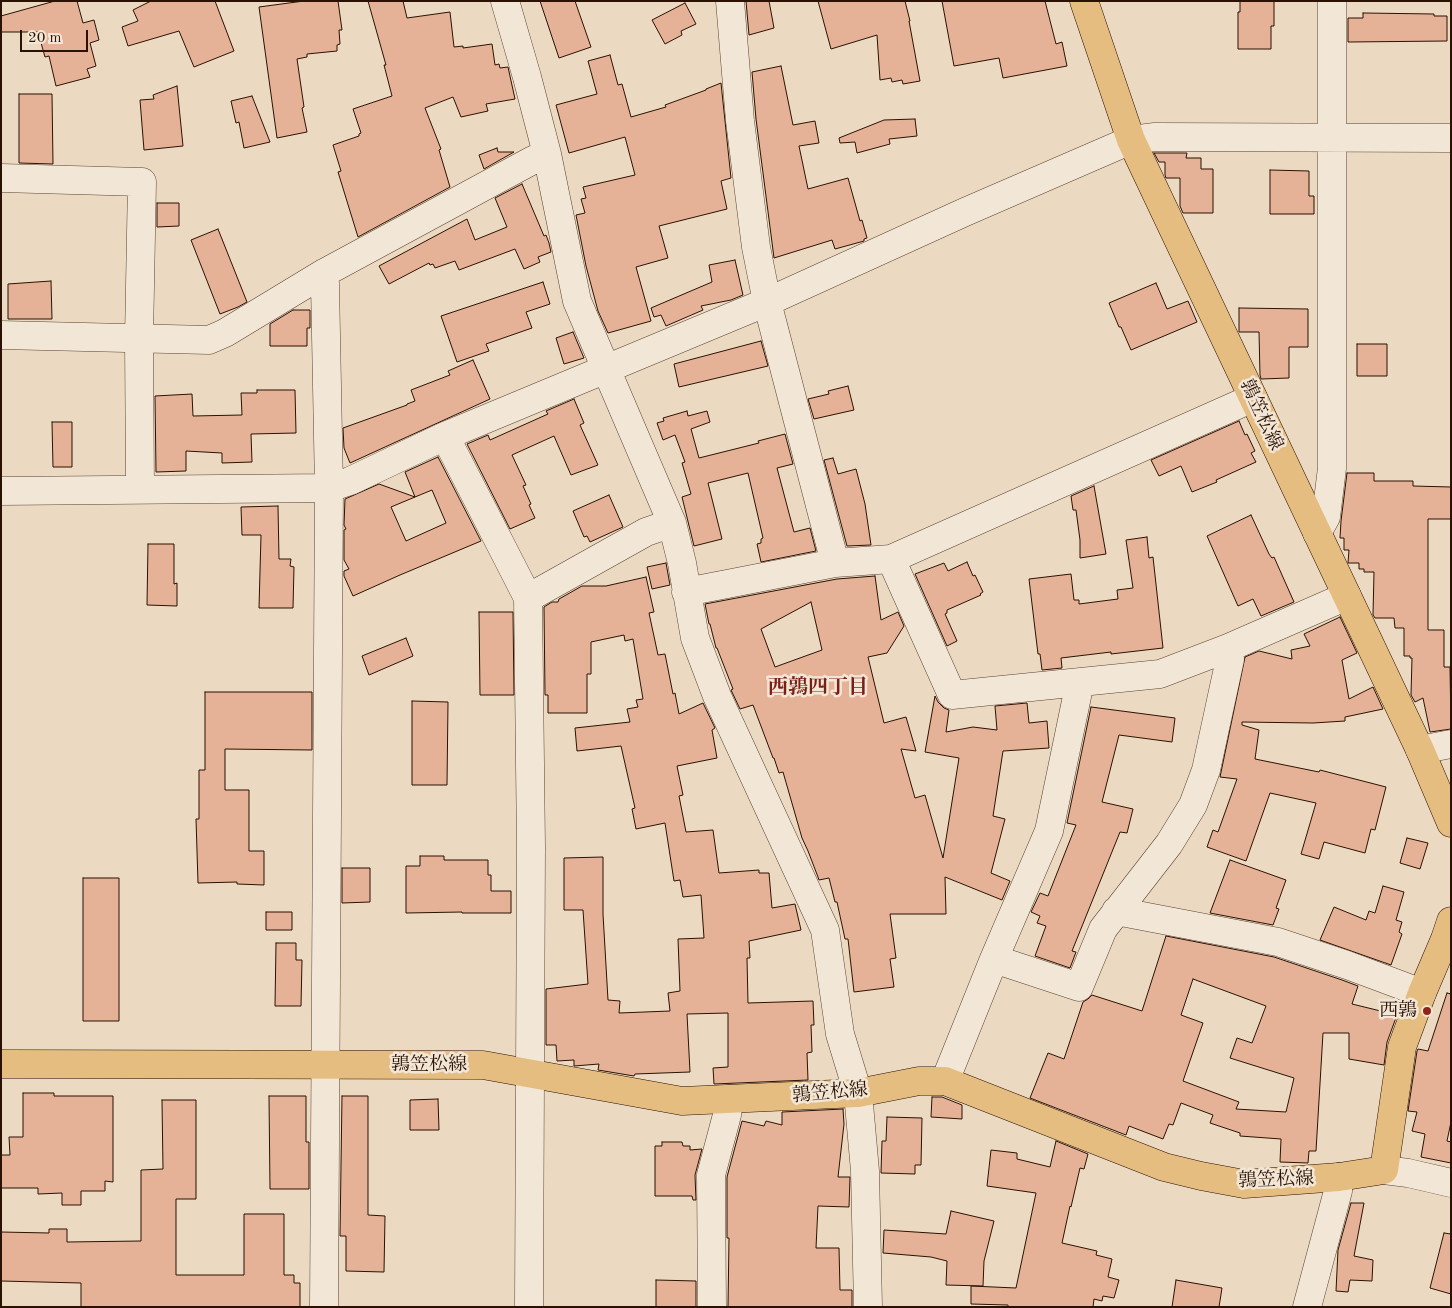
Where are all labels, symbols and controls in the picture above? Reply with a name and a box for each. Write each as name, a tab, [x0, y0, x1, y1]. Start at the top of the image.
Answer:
scale bar	[22, 20, 90, 52]
text: 20 m	[28, 31, 62, 46]
street label: 鶉笠松線	[1235, 376, 1287, 454]
district label: 西鶉四丁目	[768, 676, 868, 700]
place label: 西鶉	[1379, 1000, 1417, 1022]
marker: 西鶉	[1421, 1005, 1433, 1017]
street label: 鶉笠松線	[391, 1054, 467, 1076]
street label: 鶉笠松線	[791, 1078, 869, 1108]
street label: 鶉笠松線	[1238, 1167, 1314, 1193]

